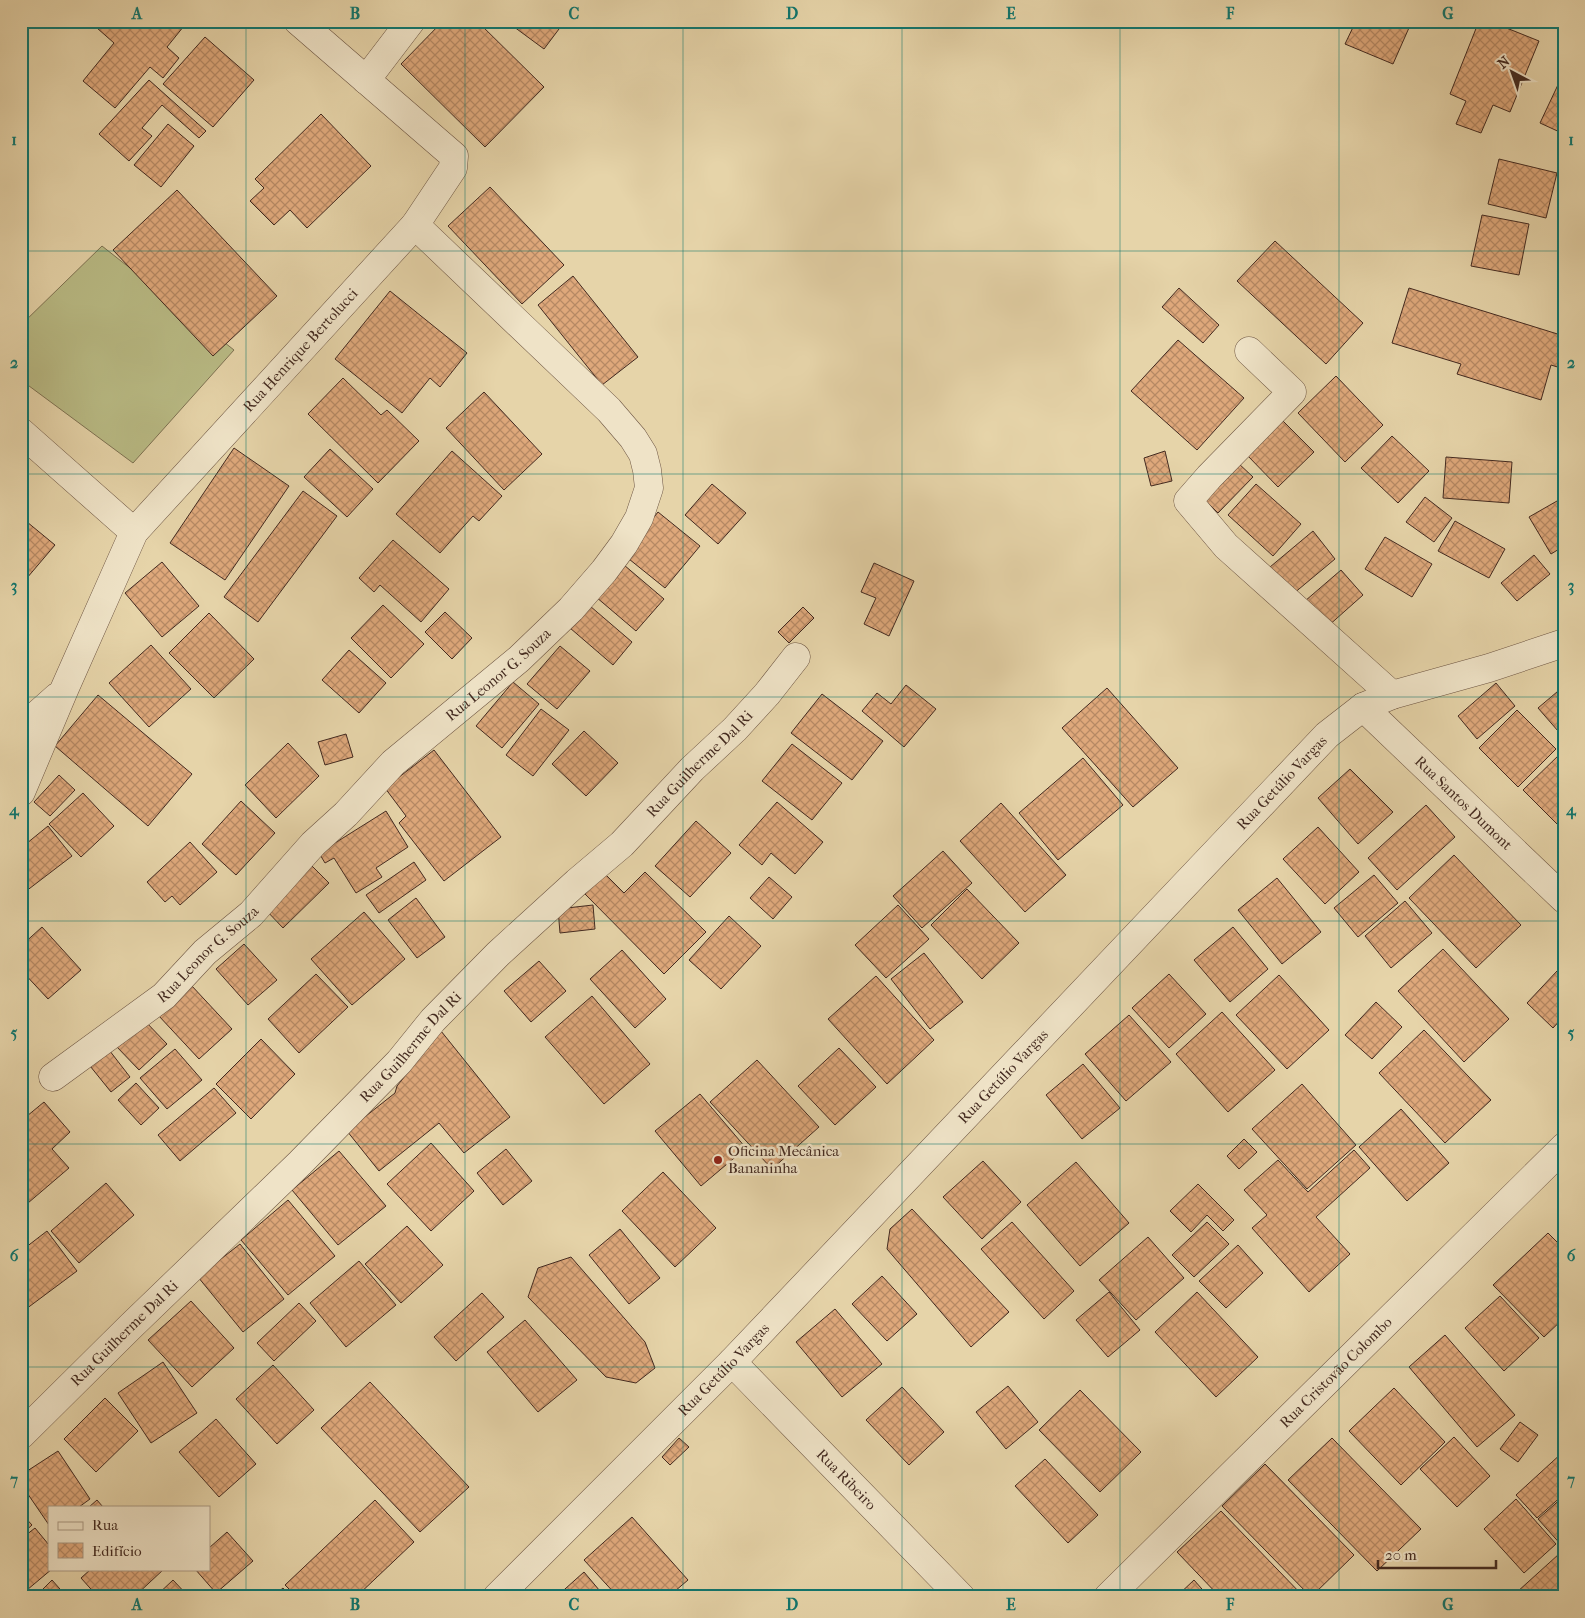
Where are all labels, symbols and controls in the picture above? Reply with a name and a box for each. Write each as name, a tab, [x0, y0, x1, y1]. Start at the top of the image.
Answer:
text: A	[131, 4, 143, 23]
text: B	[350, 4, 360, 23]
text: C	[569, 4, 580, 23]
text: D	[786, 4, 798, 23]
text: E	[1006, 4, 1016, 23]
text: F	[1225, 4, 1235, 23]
text: G	[1442, 4, 1454, 23]
north arrow	[1488, 48, 1538, 98]
text: N	[1494, 52, 1514, 72]
text: 1	[11, 130, 17, 149]
text: 1	[1568, 130, 1574, 149]
street label: Rua Henrique Bertolucci	[239, 284, 362, 416]
text: 2	[10, 353, 18, 372]
text: 2	[1567, 353, 1575, 372]
text: 3	[11, 576, 17, 596]
text: 3	[1568, 576, 1574, 596]
street label: Rua Leonor G. Souza	[442, 624, 555, 725]
street label: Rua Guilherme Dal Ri	[643, 706, 757, 821]
street label: Rua Getúlio Vargas	[1233, 731, 1331, 834]
street label: Rua Santos Dumont	[1411, 752, 1517, 854]
text: 4	[8, 800, 20, 820]
text: 4	[1565, 800, 1577, 820]
street label: Rua Leonor G. Souza	[154, 902, 263, 1007]
street label: Rua Guilherme Dal Ri	[356, 987, 465, 1106]
text: 5	[11, 1023, 18, 1042]
text: 5	[1568, 1023, 1575, 1042]
street label: Rua Getúlio Vargas	[954, 1025, 1052, 1127]
place label: Oficina Mecânica Bananinha	[728, 1142, 840, 1177]
marker: Oficina Mecânica Bananinha	[712, 1154, 724, 1166]
text: 6	[10, 1246, 19, 1265]
text: 6	[1567, 1246, 1576, 1265]
street label: Rua Guilherme Dal Ri	[67, 1276, 182, 1390]
street label: Rua Cristovão Colombo	[1276, 1313, 1396, 1432]
street label: Rua Getúlio Vargas	[674, 1319, 773, 1420]
street label: Rua Ribeiro	[813, 1445, 880, 1514]
text: 7	[9, 1470, 18, 1489]
text: 7	[1566, 1470, 1575, 1489]
legend	[48, 1506, 210, 1570]
text: Rua	[92, 1516, 119, 1534]
scale bar	[1378, 1538, 1495, 1570]
text: Edifício	[92, 1542, 142, 1560]
text: 20 m	[1385, 1546, 1417, 1564]
text: A	[131, 1595, 143, 1614]
text: B	[350, 1595, 360, 1614]
text: C	[569, 1595, 580, 1614]
text: D	[786, 1595, 798, 1614]
text: E	[1006, 1595, 1016, 1614]
text: F	[1225, 1595, 1235, 1614]
text: G	[1442, 1595, 1454, 1614]

